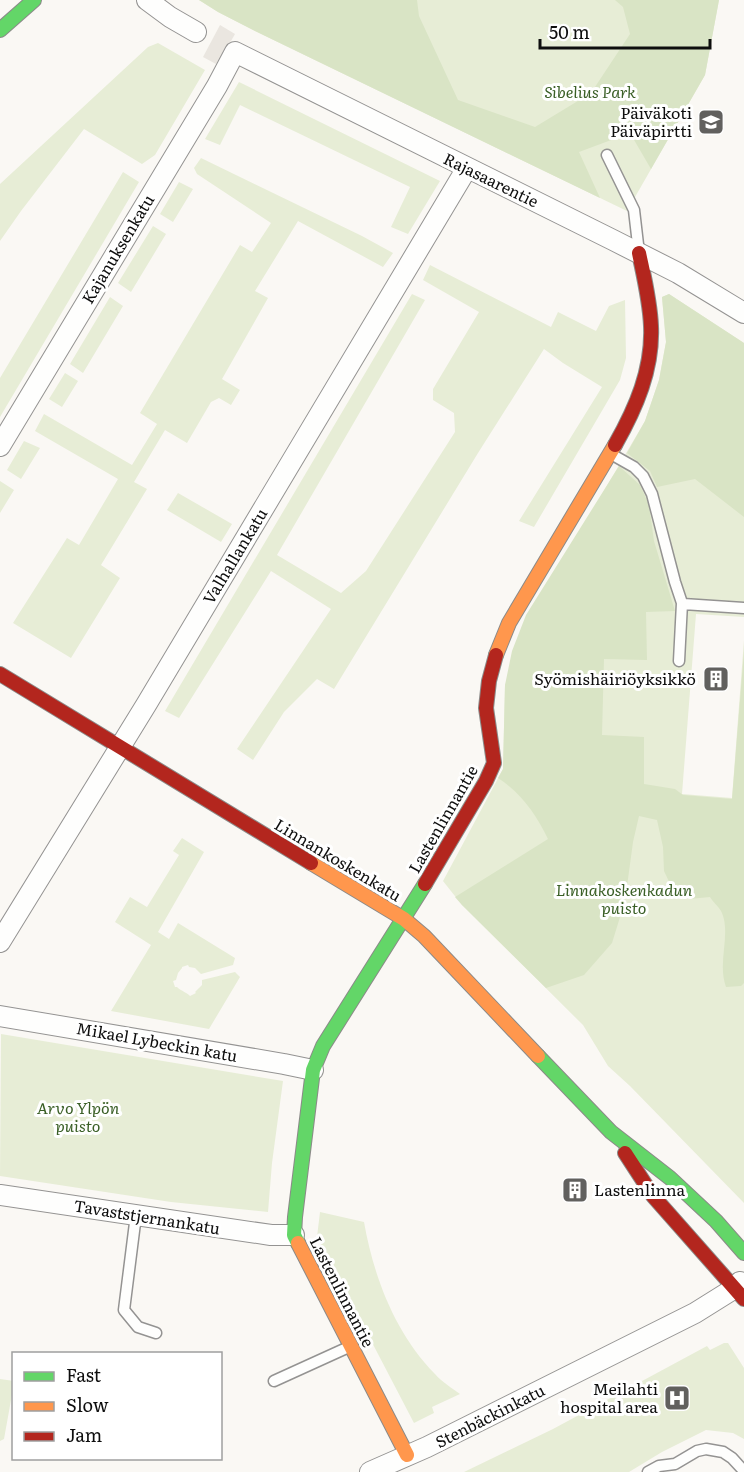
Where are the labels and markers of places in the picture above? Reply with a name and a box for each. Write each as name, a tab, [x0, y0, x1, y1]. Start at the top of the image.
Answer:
place label: Päiväkoti Päiväpirtti	[610, 100, 692, 142]
school or university icon: Päiväkoti Päiväpirtti	[696, 107, 726, 137]
building icon: Syömishäiriöyksikkö	[701, 664, 731, 694]
place label: Syömishäiriöyksikkö	[534, 666, 696, 690]
building icon: Lastenlinna	[560, 1175, 590, 1205]
place label: Lastenlinna	[594, 1177, 686, 1201]
place label: Meilahti hospital area	[560, 1376, 658, 1418]
hospital icon: Meilahti hospital area	[662, 1383, 692, 1413]

